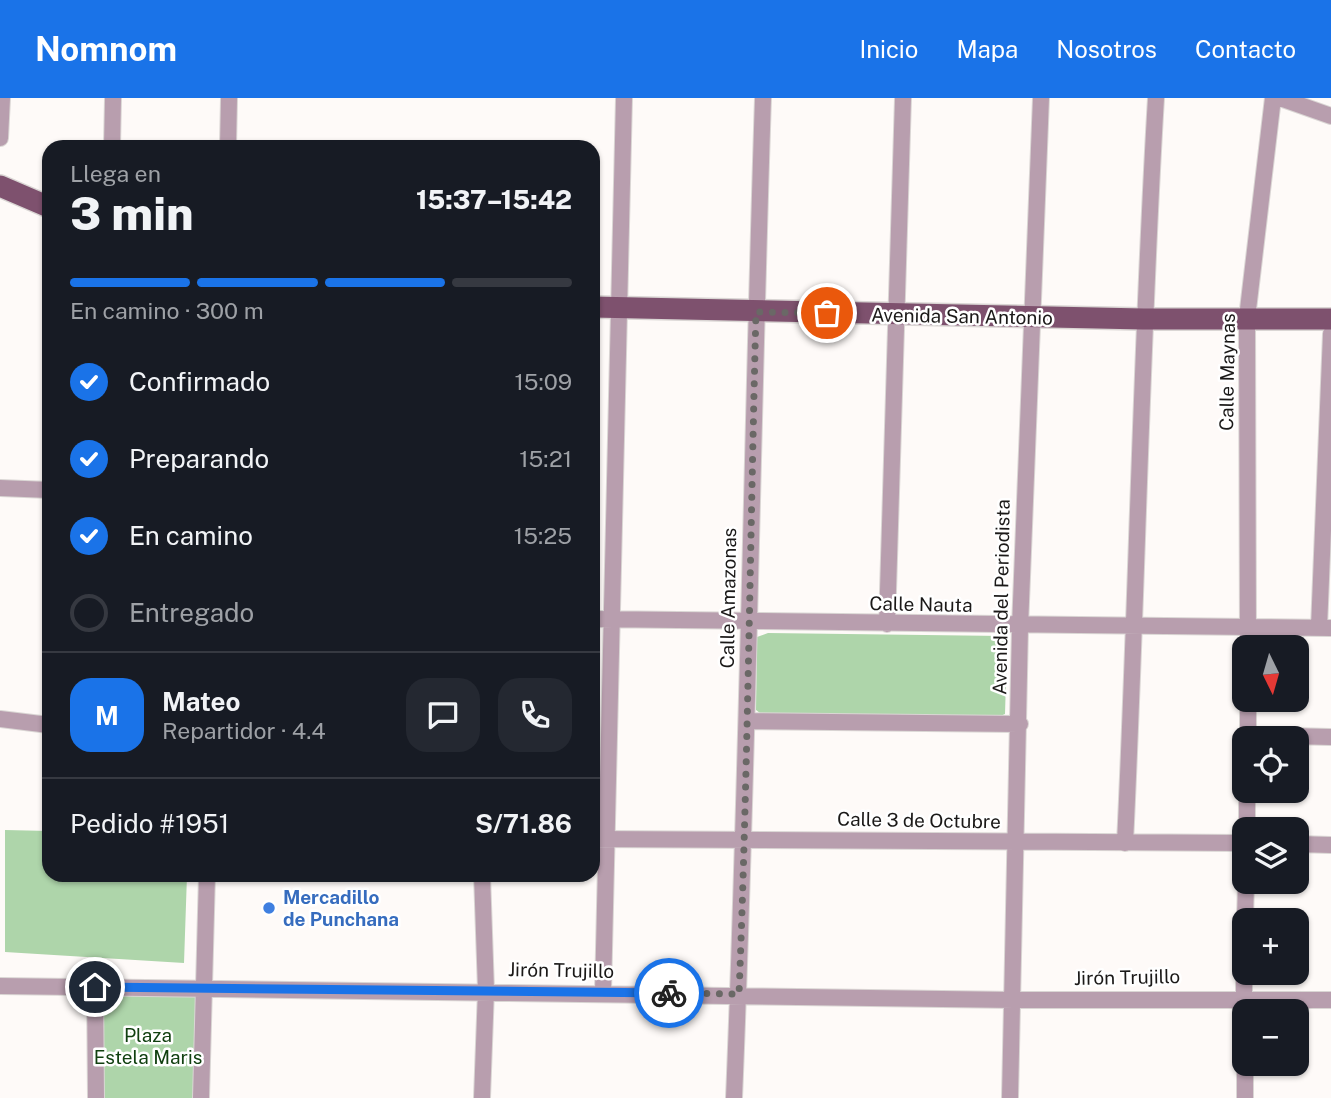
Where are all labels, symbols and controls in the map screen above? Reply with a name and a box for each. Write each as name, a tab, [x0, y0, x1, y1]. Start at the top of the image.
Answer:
text: Nomnom	[35, 30, 177, 68]
text: Inicio	[859, 35, 918, 63]
text: Mapa	[956, 35, 1018, 63]
text: Nosotros	[1056, 35, 1157, 63]
text: Contacto	[1195, 35, 1296, 63]
text: Llega en	[70, 160, 161, 187]
text: 15:37–15:42	[416, 184, 572, 215]
text: 3 min	[70, 186, 194, 240]
pin	[797, 283, 857, 343]
icon: bag	[808, 294, 846, 332]
text: En camino · 300 m	[70, 297, 264, 324]
street label: Avenida San Antonio	[871, 303, 1053, 329]
street label: Calle Maynas	[1215, 313, 1239, 431]
icon: check	[70, 363, 108, 401]
text: Confirmado	[129, 366, 270, 397]
text: 15:09	[514, 368, 572, 395]
icon: check	[70, 440, 108, 478]
text: Preparando	[129, 443, 269, 474]
text: 15:21	[519, 445, 572, 472]
street label: Avenida del Periodista	[988, 499, 1014, 695]
icon: check	[70, 517, 108, 555]
text: En camino	[129, 520, 253, 551]
text: 15:25	[514, 522, 572, 549]
street label: Calle Amazonas	[716, 528, 740, 668]
street label: Calle Nauta	[869, 592, 973, 616]
text: Entregado	[129, 597, 254, 628]
north arrow	[1232, 635, 1309, 712]
map controls	[1232, 635, 1309, 1076]
button: chat	[406, 678, 480, 752]
button: phone	[498, 678, 572, 752]
text: Mateo	[162, 686, 240, 717]
text: M	[95, 700, 119, 731]
text: Repartidor · 4.4	[162, 717, 326, 744]
button: locate	[1232, 726, 1309, 803]
text: Pedido #1951	[70, 808, 229, 839]
text: S/71.86	[475, 808, 572, 839]
street label: Calle 3 de Octubre	[837, 808, 1001, 832]
button: layers	[1232, 817, 1309, 894]
place label: Mercadillo de Punchana	[283, 886, 399, 930]
marker: Mercadillo de Punchana	[261, 900, 277, 916]
button: +	[1232, 908, 1309, 985]
pin	[65, 957, 125, 1017]
street label: Jirón Trujillo	[508, 958, 614, 982]
courier	[634, 958, 704, 1028]
street label: Jirón Trujillo	[1074, 965, 1180, 989]
icon: home	[76, 968, 114, 1006]
icon: bike	[650, 974, 688, 1012]
button: −	[1232, 999, 1309, 1076]
park label: Plaza Estela Maris	[94, 1024, 202, 1068]

